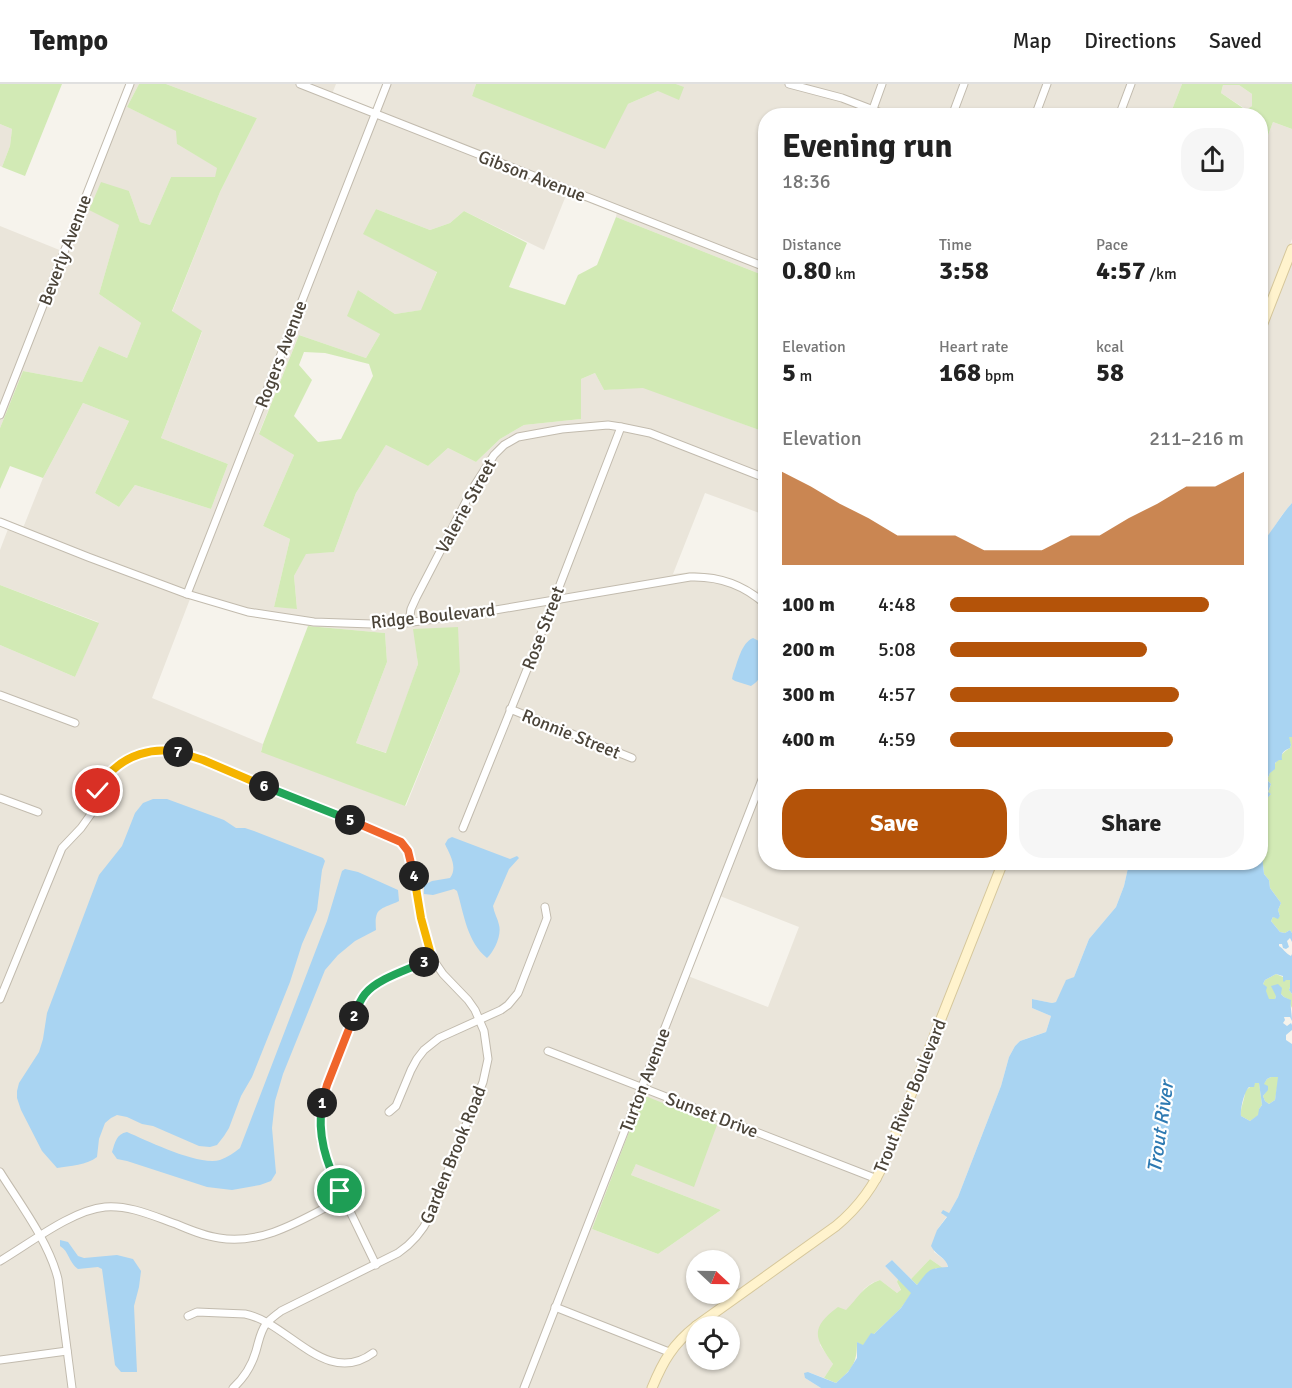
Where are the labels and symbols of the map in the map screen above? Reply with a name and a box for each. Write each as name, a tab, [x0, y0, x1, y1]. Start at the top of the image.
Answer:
street label: Gibson Avenue	[475, 145, 589, 207]
street label: Beverly Avenue	[34, 191, 96, 309]
street label: Rogers Avenue	[250, 297, 312, 411]
street label: Valerie Street	[431, 455, 501, 557]
street label: Rose Street	[517, 583, 569, 673]
street label: Ridge Boulevard	[370, 599, 496, 633]
street label: Ronnie Street	[519, 704, 623, 764]
pin: 7	[163, 737, 193, 767]
pin	[72, 765, 123, 816]
pin: 6	[249, 771, 279, 801]
pin: 5	[335, 805, 365, 835]
pin: 4	[399, 861, 429, 891]
pin: 3	[409, 947, 439, 977]
pin: 2	[339, 1001, 369, 1031]
street label: Trout River Boulevard	[869, 1016, 951, 1176]
street label: Turton Avenue	[615, 1025, 675, 1135]
water label: Trout River	[1142, 1077, 1180, 1174]
street label: Garden Brook Road	[415, 1083, 491, 1227]
street label: Sunset Drive	[663, 1087, 761, 1143]
pin: 1	[307, 1088, 337, 1118]
pin	[314, 1165, 365, 1216]
north arrow	[686, 1250, 740, 1304]

